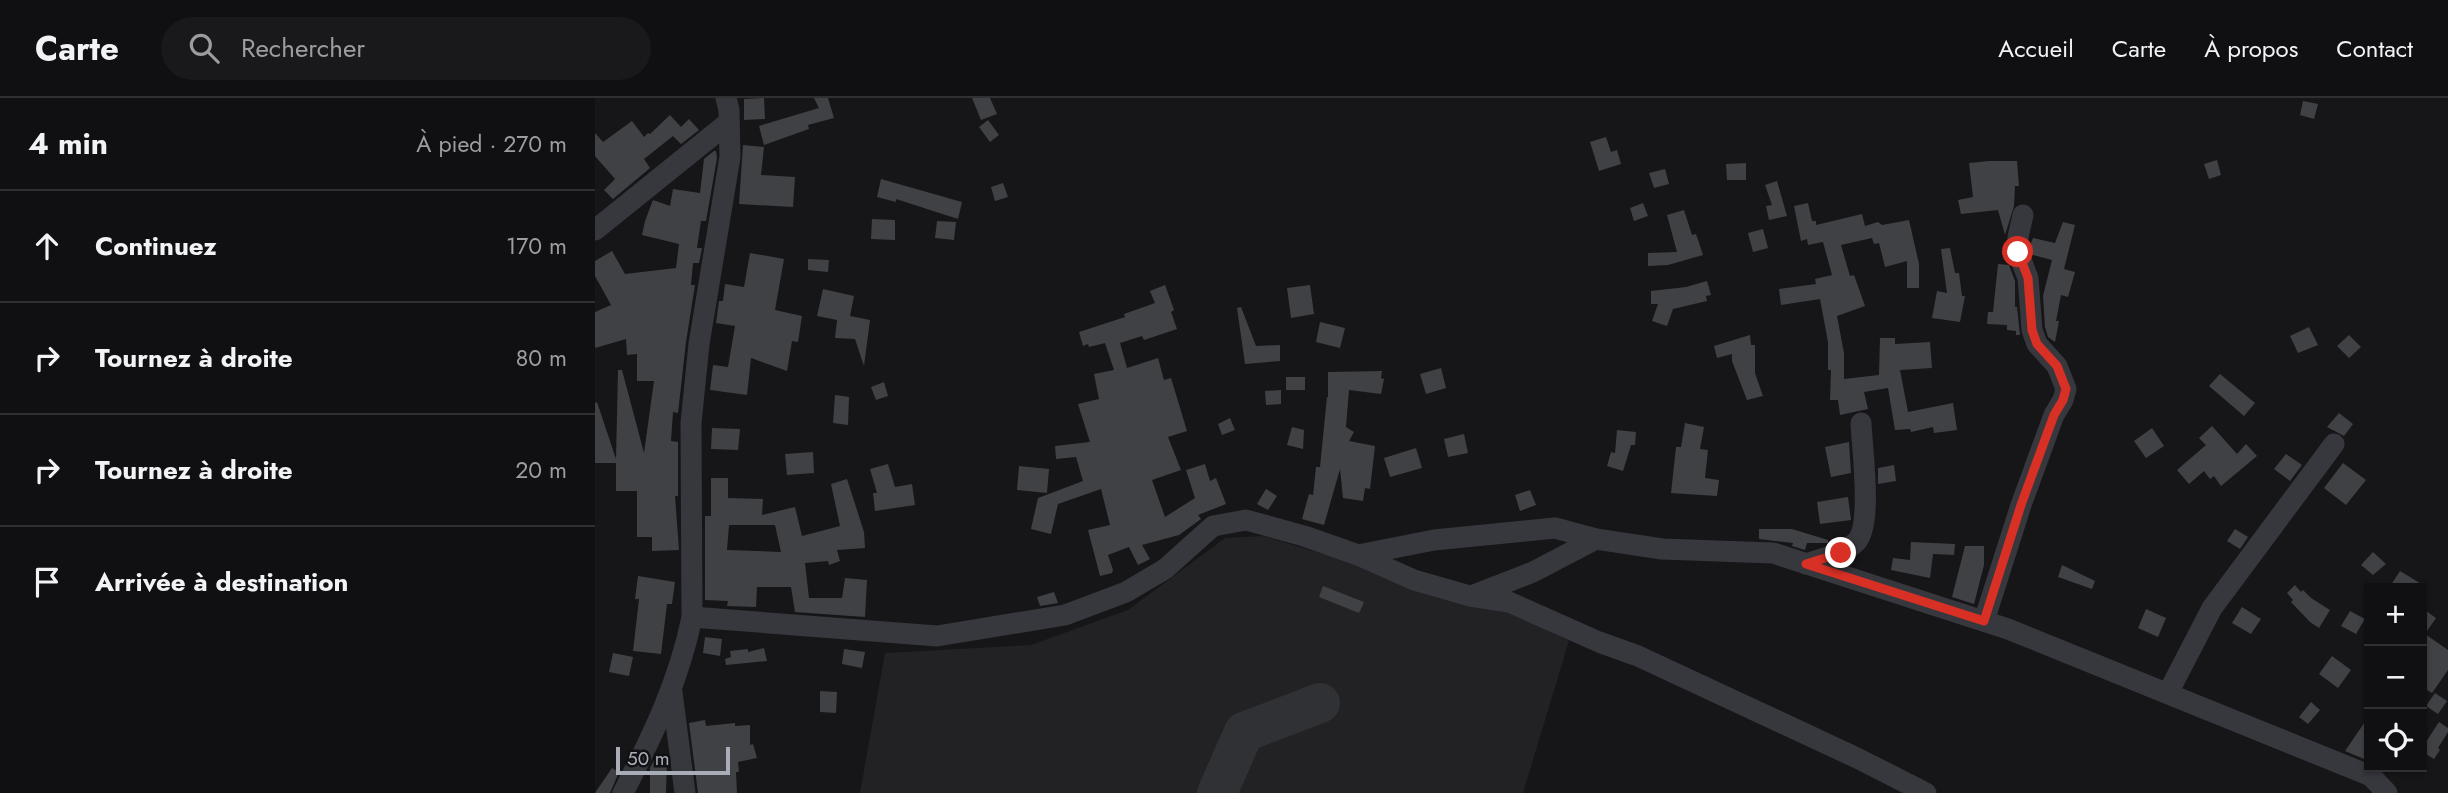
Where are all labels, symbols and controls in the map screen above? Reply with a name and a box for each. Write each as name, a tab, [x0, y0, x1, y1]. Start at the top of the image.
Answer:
search box	[161, 17, 651, 80]
text: Carte	[35, 25, 119, 72]
icon: search	[185, 29, 223, 67]
text: Rechercher	[241, 29, 365, 67]
text: Accueil	[1998, 31, 2074, 66]
text: Carte	[2112, 31, 2166, 66]
text: À propos	[2204, 31, 2298, 66]
text: Contact	[2336, 31, 2413, 66]
text: 4 min	[28, 122, 108, 165]
text: À pied · 270 m	[416, 127, 567, 161]
icon: ahead	[28, 227, 66, 265]
text: Continuez	[95, 227, 217, 265]
text: 170 m	[506, 229, 567, 263]
route start	[2002, 236, 2033, 267]
icon: right	[28, 339, 66, 377]
text: Tournez à droite	[95, 339, 293, 377]
text: 80 m	[516, 341, 567, 375]
icon: right	[28, 451, 66, 489]
text: Tournez à droite	[95, 451, 293, 489]
text: 20 m	[515, 453, 567, 487]
route end	[1825, 537, 1856, 568]
icon: arrive	[28, 563, 66, 601]
text: Arrivée à destination	[95, 563, 348, 601]
map controls	[2364, 583, 2427, 772]
button: +	[2364, 583, 2427, 646]
button: −	[2364, 646, 2427, 709]
button: locate	[2364, 709, 2427, 772]
scale bar	[616, 744, 730, 776]
text: 50 m	[627, 745, 670, 772]

